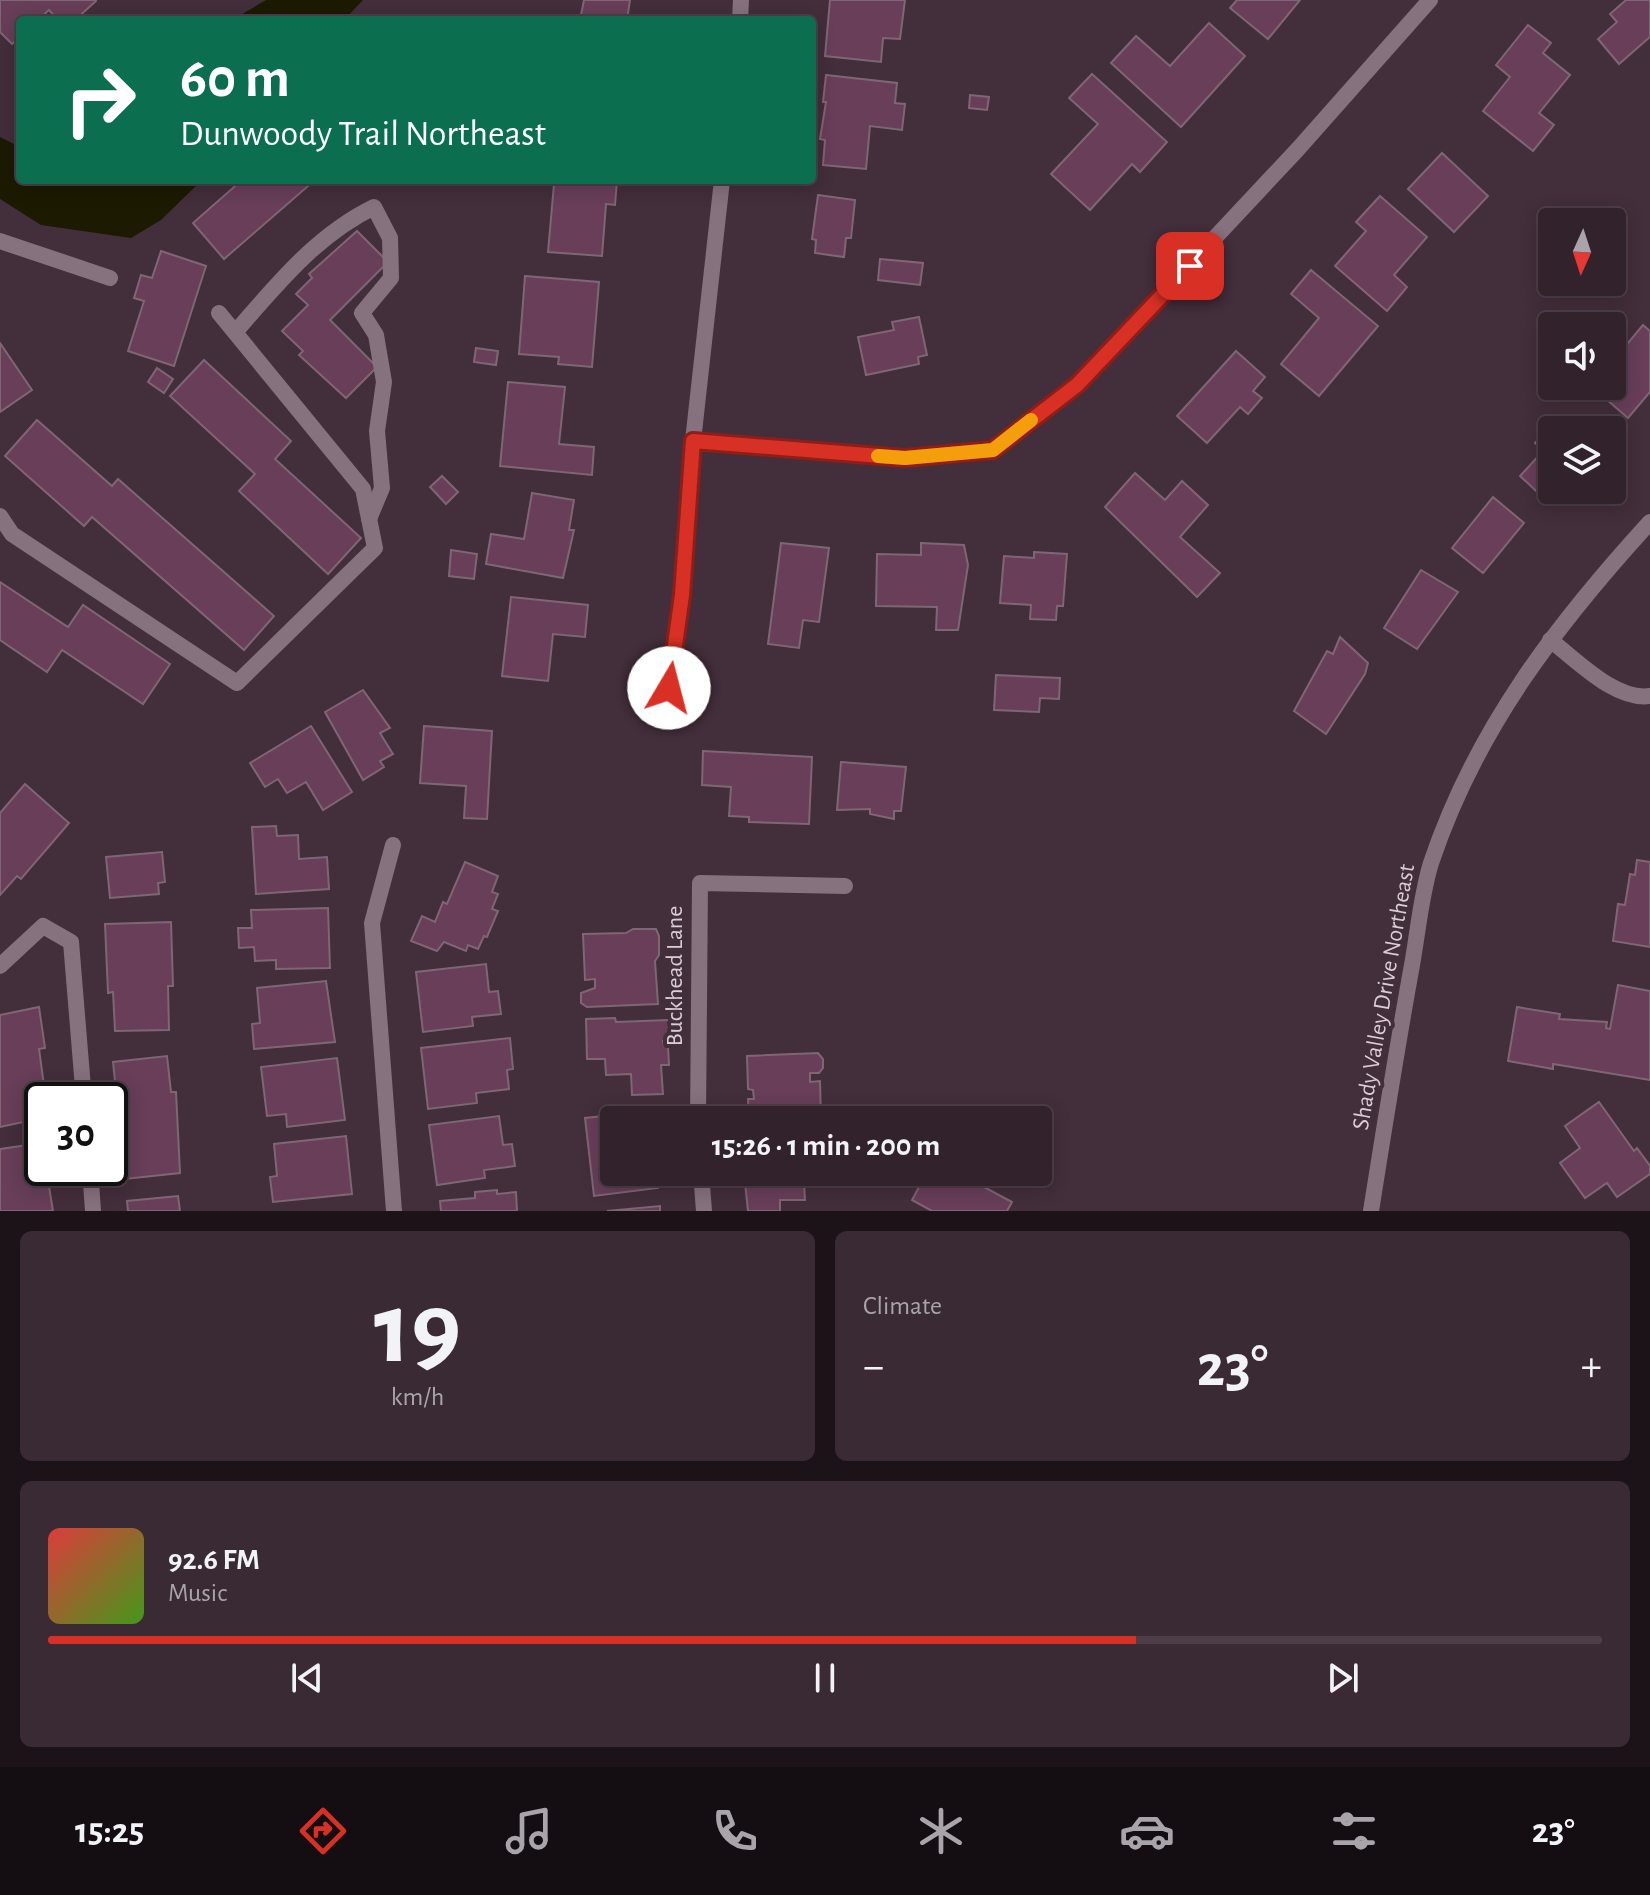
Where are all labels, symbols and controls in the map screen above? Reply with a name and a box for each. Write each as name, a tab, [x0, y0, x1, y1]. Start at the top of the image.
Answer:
icon: right	[48, 48, 152, 152]
text: 60 m	[180, 51, 290, 107]
text: Dunwoody Trail Northeast	[180, 116, 546, 152]
north arrow	[1538, 208, 1626, 296]
map controls	[1538, 208, 1626, 504]
pin	[1156, 232, 1224, 300]
icon: arrive	[1168, 244, 1212, 288]
button: sound	[1538, 312, 1626, 400]
button: layers	[1538, 416, 1626, 504]
position arrow	[627, 646, 711, 730]
street label: Shady Valley Drive Northeast	[1349, 862, 1419, 1132]
street label: Buckhead Lane	[663, 906, 687, 1046]
speed limit sign: 30	[24, 1082, 128, 1186]
text: 15:26 · 1 min · 200 m	[712, 1131, 940, 1161]
text: 19	[374, 1278, 461, 1382]
text: Climate	[863, 1293, 942, 1319]
text: 23°	[1197, 1337, 1268, 1397]
text: −	[863, 1345, 884, 1389]
text: +	[1581, 1345, 1602, 1389]
text: km/h	[391, 1384, 444, 1410]
text: 92.6 FM	[168, 1545, 260, 1575]
text: Music	[168, 1580, 227, 1606]
icon: previous	[285, 1656, 329, 1700]
icon: pause	[803, 1656, 847, 1700]
icon: next	[1321, 1656, 1365, 1700]
icon: directions	[295, 1803, 351, 1859]
icon: music	[501, 1803, 557, 1859]
icon: phone	[707, 1803, 763, 1859]
icon: climate	[913, 1803, 969, 1859]
icon: car	[1119, 1803, 1175, 1859]
icon: filters	[1326, 1803, 1382, 1859]
text: 15:25	[75, 1813, 144, 1849]
text: 23°	[1532, 1813, 1575, 1849]

